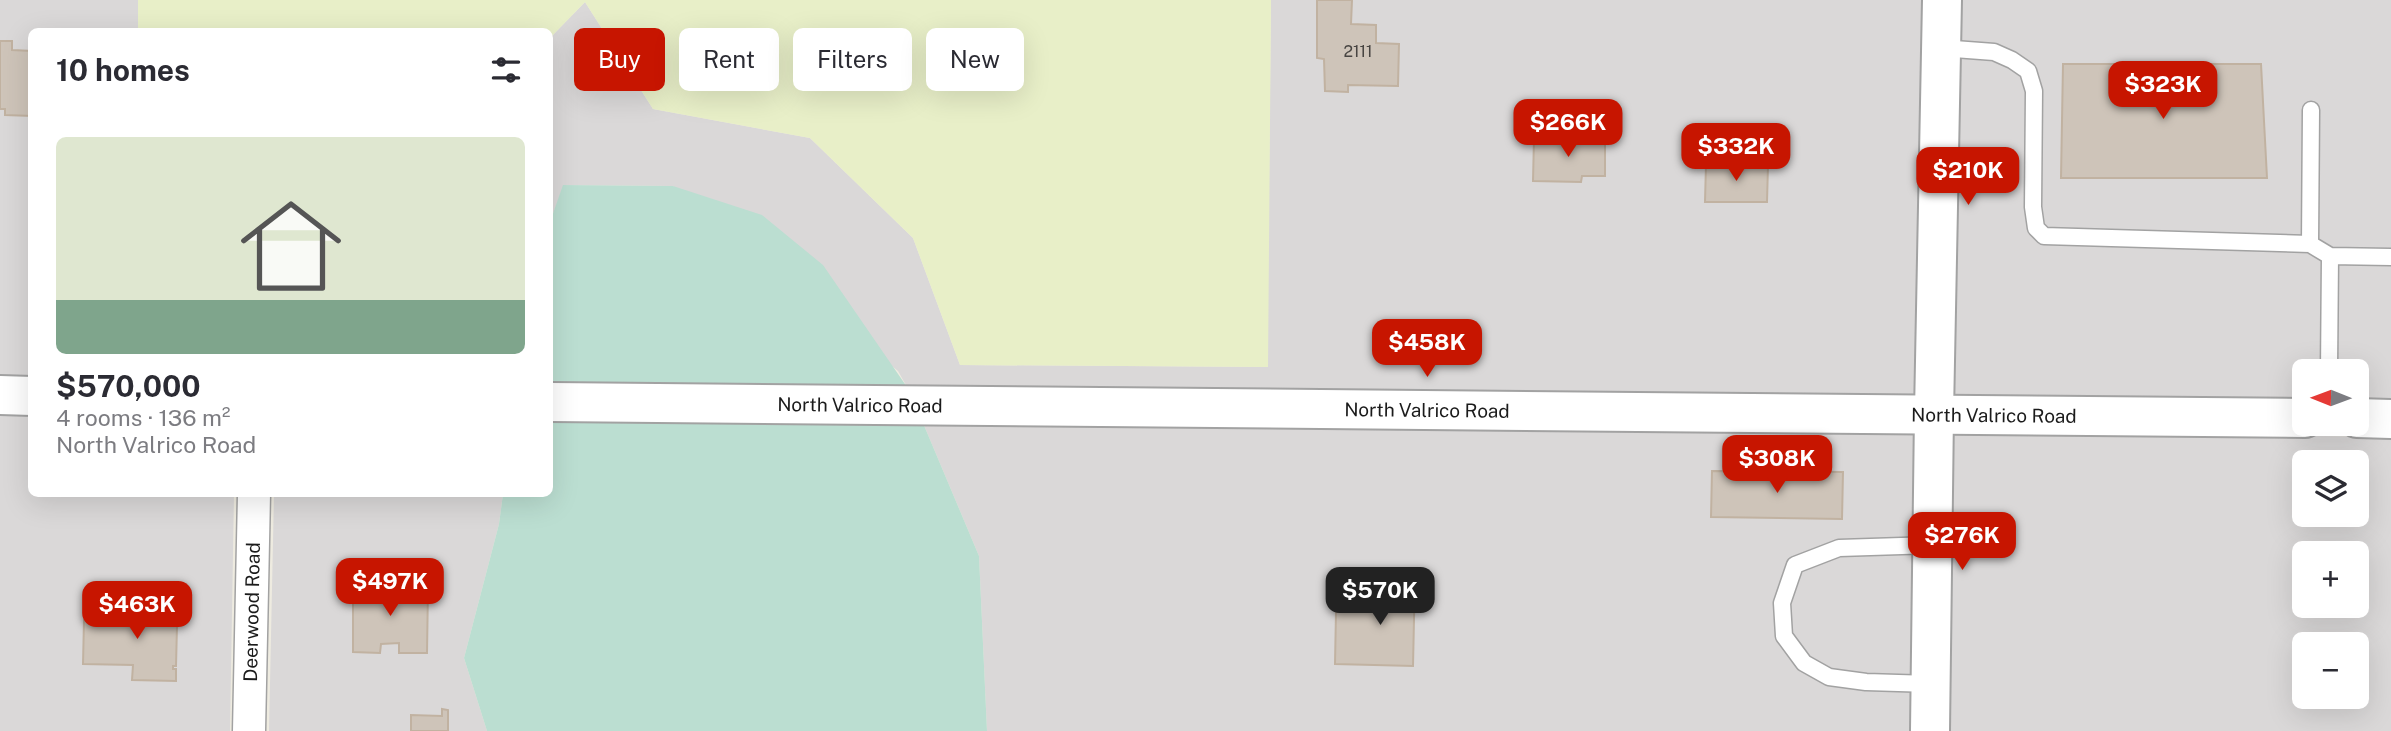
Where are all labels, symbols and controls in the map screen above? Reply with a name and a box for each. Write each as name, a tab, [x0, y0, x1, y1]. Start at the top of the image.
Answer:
chip: Buy	[574, 28, 665, 91]
chip: Rent	[679, 28, 779, 91]
chip: Filters	[793, 28, 912, 91]
chip: New	[926, 28, 1024, 91]
house number: 2111	[1343, 42, 1373, 61]
icon: filters	[487, 51, 525, 89]
text: 10 homes	[56, 52, 190, 88]
pin: $323K	[2114, 61, 2212, 121]
text: $323K	[2124, 70, 2202, 97]
pin: $266K	[1519, 100, 1617, 159]
text: $266K	[1529, 108, 1607, 135]
pin: $332K	[1687, 124, 1785, 183]
text: $332K	[1697, 132, 1775, 159]
pin: $210K	[1919, 148, 2017, 207]
text: $210K	[1932, 156, 2004, 183]
icon: home	[228, 183, 354, 309]
pin: $458K	[1378, 320, 1476, 379]
text: $458K	[1388, 328, 1466, 355]
north arrow	[2292, 359, 2370, 436]
map controls	[2292, 359, 2369, 709]
text: $570,000	[56, 368, 201, 404]
street label: North Valrico Road	[777, 393, 943, 417]
street label: North Valrico Road	[1344, 398, 1510, 422]
street label: North Valrico Road	[1911, 403, 2077, 427]
text: 4 rooms · 136 m²	[56, 404, 230, 431]
text: North Valrico Road	[56, 431, 256, 458]
pin: $308K	[1728, 435, 1826, 495]
text: $308K	[1738, 444, 1816, 471]
button: layers	[2292, 450, 2369, 527]
pin: $276K	[1913, 512, 2011, 572]
text: $276K	[1924, 521, 2000, 548]
button: +	[2292, 541, 2369, 618]
street label: Deerwood Road	[239, 542, 264, 682]
pin: $497K	[341, 558, 439, 618]
text: $497K	[352, 567, 428, 594]
pin: $570K	[1331, 568, 1429, 627]
text: $570K	[1342, 576, 1418, 603]
pin: $463K	[88, 582, 186, 641]
text: $463K	[98, 590, 176, 617]
button: −	[2292, 632, 2369, 709]

